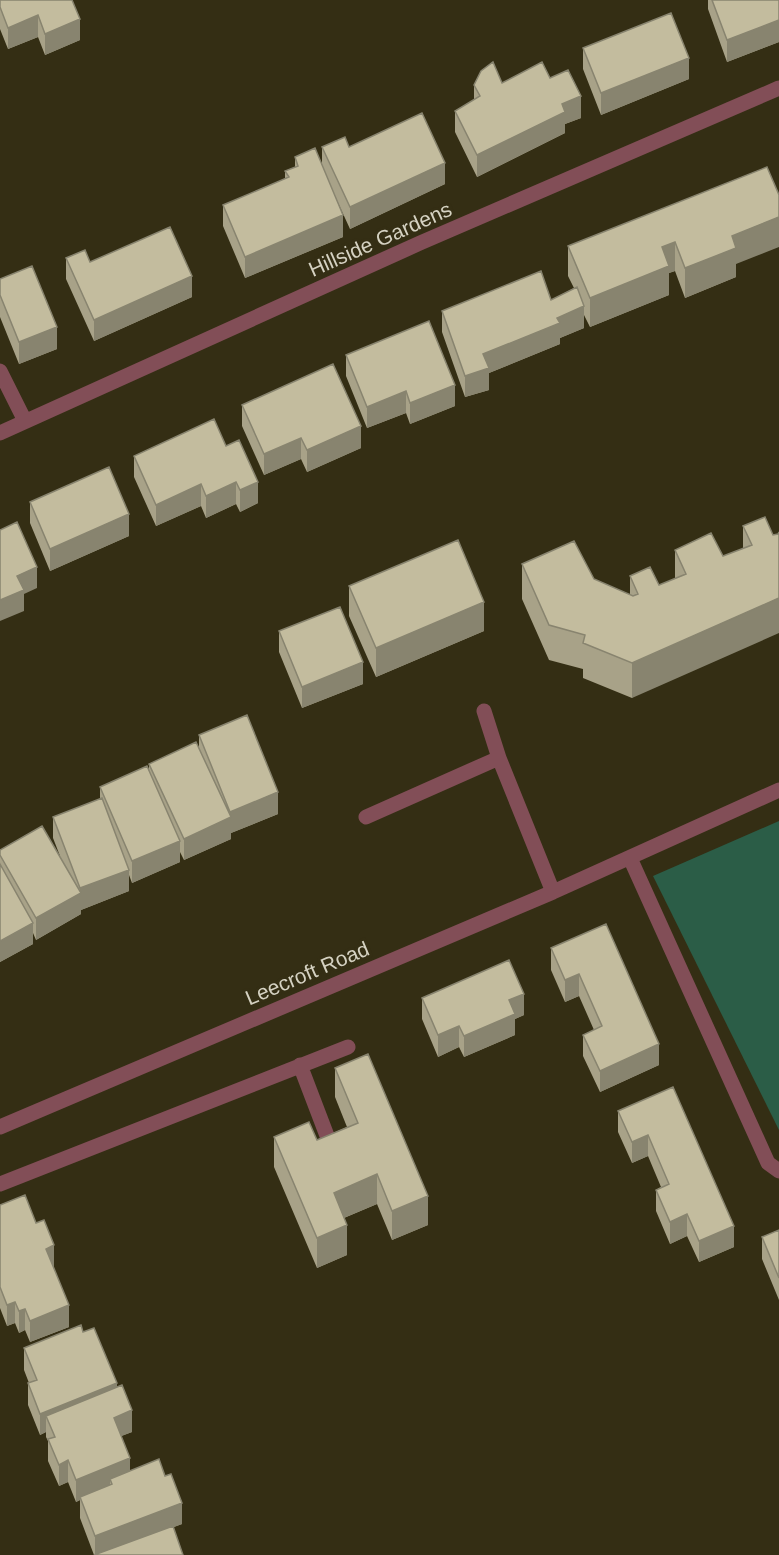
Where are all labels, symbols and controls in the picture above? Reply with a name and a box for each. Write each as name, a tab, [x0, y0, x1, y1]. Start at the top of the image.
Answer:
street label: Hillside Gardens	[305, 197, 455, 281]
street label: Leecroft Road	[242, 937, 372, 1009]

